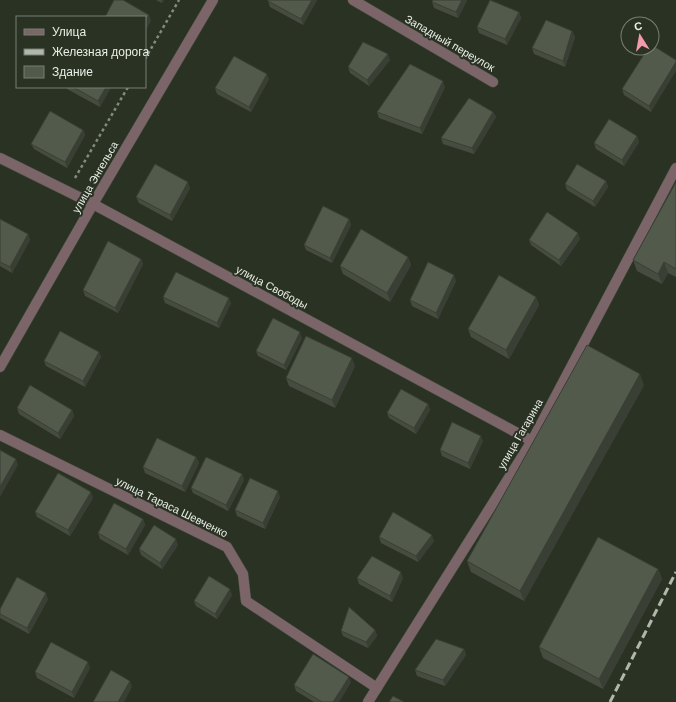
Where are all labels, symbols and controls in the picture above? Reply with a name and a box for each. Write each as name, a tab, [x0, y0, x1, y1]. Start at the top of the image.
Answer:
street label: Западный переулок	[403, 12, 497, 74]
legend	[16, 16, 146, 88]
north arrow	[620, 16, 660, 56]
text: С	[633, 20, 643, 33]
text: Улица	[52, 25, 86, 39]
text: Железная дорога	[52, 45, 149, 59]
text: Здание	[52, 65, 93, 79]
street label: улица Энгельса	[70, 138, 121, 215]
street label: улица Свободы	[234, 263, 310, 311]
street label: улица Гагарина	[495, 396, 545, 471]
street label: улица Тараса Шевченко	[114, 475, 230, 539]

